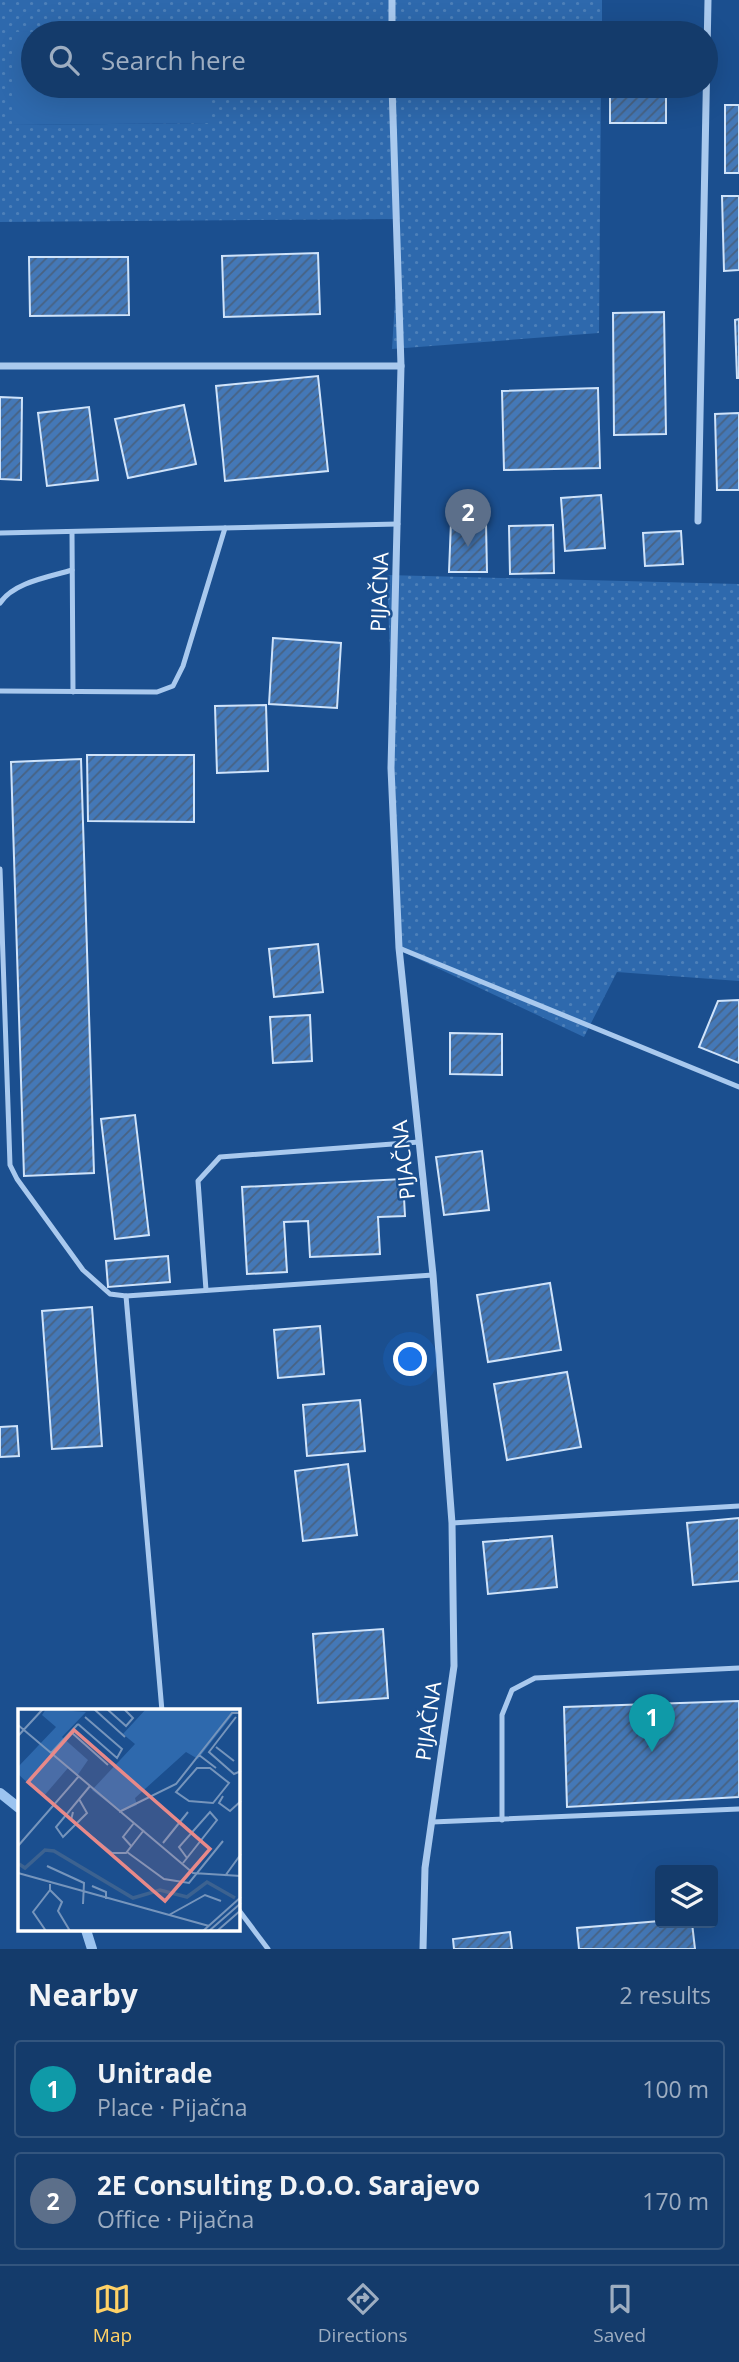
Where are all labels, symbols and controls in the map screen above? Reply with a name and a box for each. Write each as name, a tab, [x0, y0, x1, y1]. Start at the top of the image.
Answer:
search box	[21, 21, 718, 98]
icon: search	[45, 41, 83, 79]
text: Search here	[101, 42, 246, 78]
pin: 2	[445, 489, 491, 547]
street label: PIJAČNA	[364, 551, 394, 632]
street label: PIJAČNA	[385, 1118, 421, 1201]
your location	[393, 1342, 427, 1376]
street label: PIJAČNA	[409, 1679, 448, 1762]
pin: 1	[629, 1694, 675, 1752]
inset map	[18, 1709, 240, 1932]
map controls	[655, 1865, 718, 1928]
button: layers	[655, 1865, 718, 1928]
text: Nearby	[28, 1974, 138, 2015]
text: 2 results	[620, 1979, 711, 2011]
text: Unitrade	[97, 2055, 212, 2091]
text: 1	[46, 2073, 60, 2105]
text: 100 m	[642, 2073, 709, 2105]
text: Place · Pijačna	[97, 2091, 247, 2123]
text: 2E Consulting D.O.O. Sarajevo	[97, 2167, 480, 2203]
text: 2	[46, 2185, 60, 2217]
text: 170 m	[642, 2185, 709, 2217]
text: Office · Pijačna	[97, 2203, 254, 2235]
tab: Map	[93, 2280, 132, 2348]
tab: Directions	[318, 2280, 408, 2348]
tab: Saved	[593, 2280, 646, 2348]

